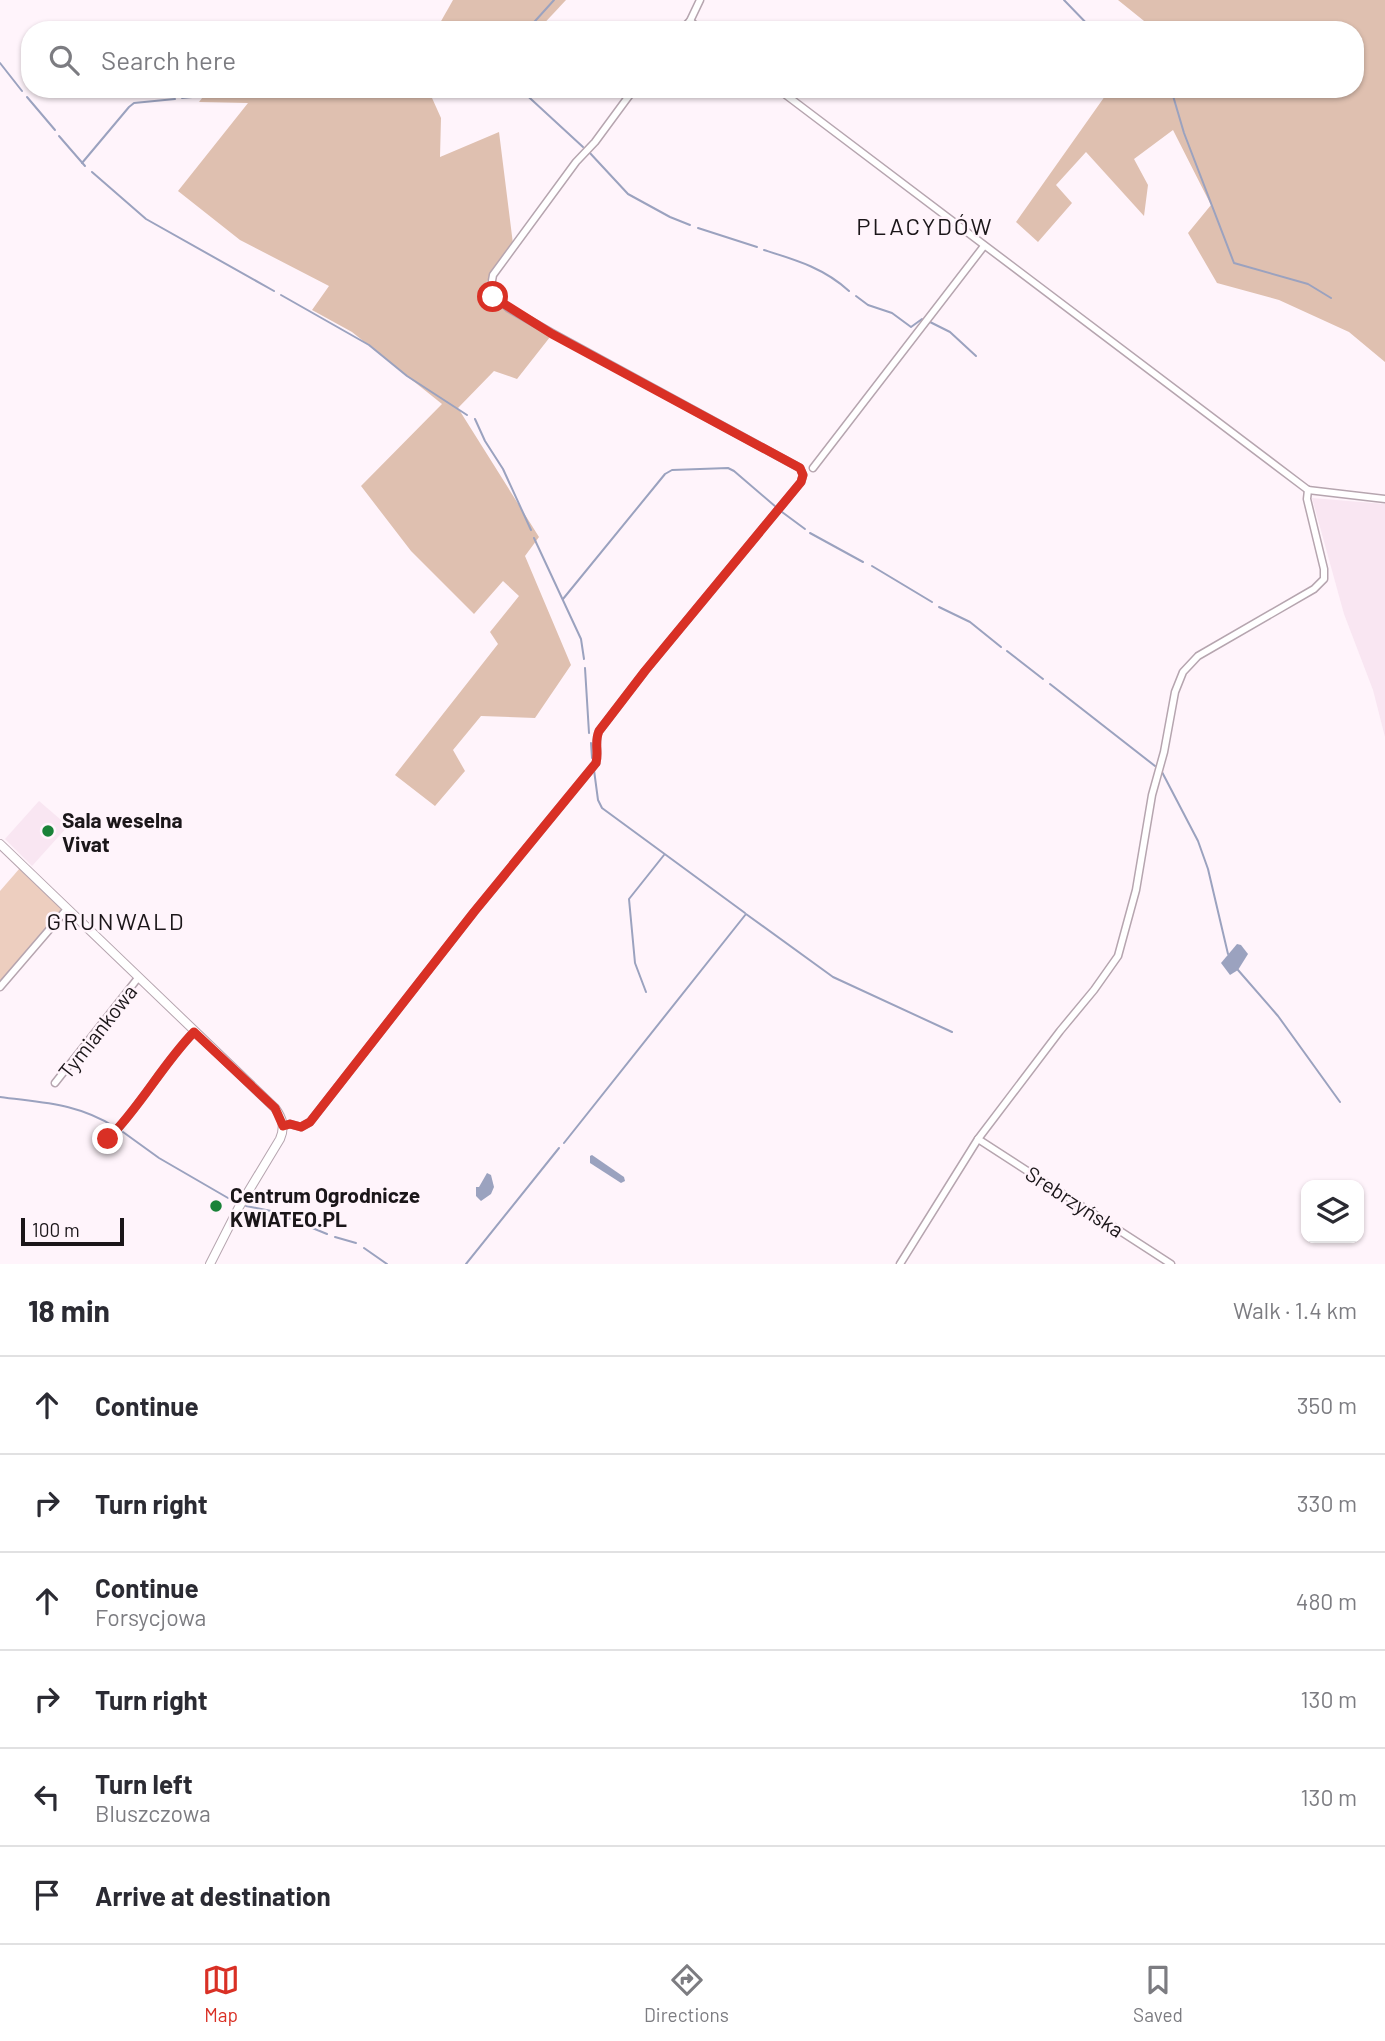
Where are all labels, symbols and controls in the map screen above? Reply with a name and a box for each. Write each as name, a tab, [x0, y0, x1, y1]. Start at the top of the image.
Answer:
search box	[21, 21, 1364, 98]
icon: search	[45, 41, 83, 79]
text: Search here	[101, 44, 236, 75]
district label: PLACYDÓW	[856, 211, 994, 240]
route start	[477, 281, 508, 312]
place label: Sala weselna Vivat	[62, 807, 183, 856]
marker: Sala weselna Vivat	[40, 823, 56, 839]
district label: GRUNWALD	[46, 906, 186, 935]
street label: Tymiankowa	[53, 979, 141, 1083]
route end	[92, 1123, 123, 1154]
street label: Srebrzyńska	[1021, 1160, 1129, 1242]
map controls	[1301, 1180, 1364, 1243]
button: layers	[1301, 1180, 1364, 1243]
place label: Centrum Ogrodnicze KWIATEO.PL	[230, 1182, 420, 1231]
marker: Centrum Ogrodnicze KWIATEO.PL	[208, 1198, 224, 1214]
scale bar	[21, 1215, 124, 1247]
text: 100 m	[32, 1218, 80, 1241]
text: 18 min	[28, 1292, 110, 1328]
text: Walk · 1.4 km	[1233, 1296, 1357, 1324]
icon: ahead	[28, 1386, 66, 1424]
text: Continue	[95, 1390, 199, 1421]
text: 350 m	[1297, 1391, 1357, 1419]
icon: right	[28, 1484, 66, 1522]
text: Turn right	[95, 1488, 208, 1519]
text: 330 m	[1297, 1489, 1357, 1517]
text: Continue	[95, 1572, 199, 1603]
icon: ahead	[28, 1582, 66, 1620]
text: 480 m	[1296, 1587, 1357, 1615]
text: Forsycjowa	[95, 1603, 206, 1631]
icon: right	[28, 1680, 66, 1718]
text: Turn right	[95, 1684, 208, 1715]
text: 130 m	[1300, 1685, 1357, 1713]
text: Turn left	[95, 1768, 193, 1799]
icon: left	[28, 1778, 66, 1816]
text: 130 m	[1300, 1783, 1357, 1811]
text: Bluszczowa	[95, 1799, 211, 1827]
icon: arrive	[28, 1876, 66, 1914]
text: Arrive at destination	[95, 1880, 331, 1911]
tab: Map	[202, 1961, 240, 2026]
tab: Directions	[644, 1961, 729, 2026]
tab: Saved	[1133, 1961, 1183, 2026]

